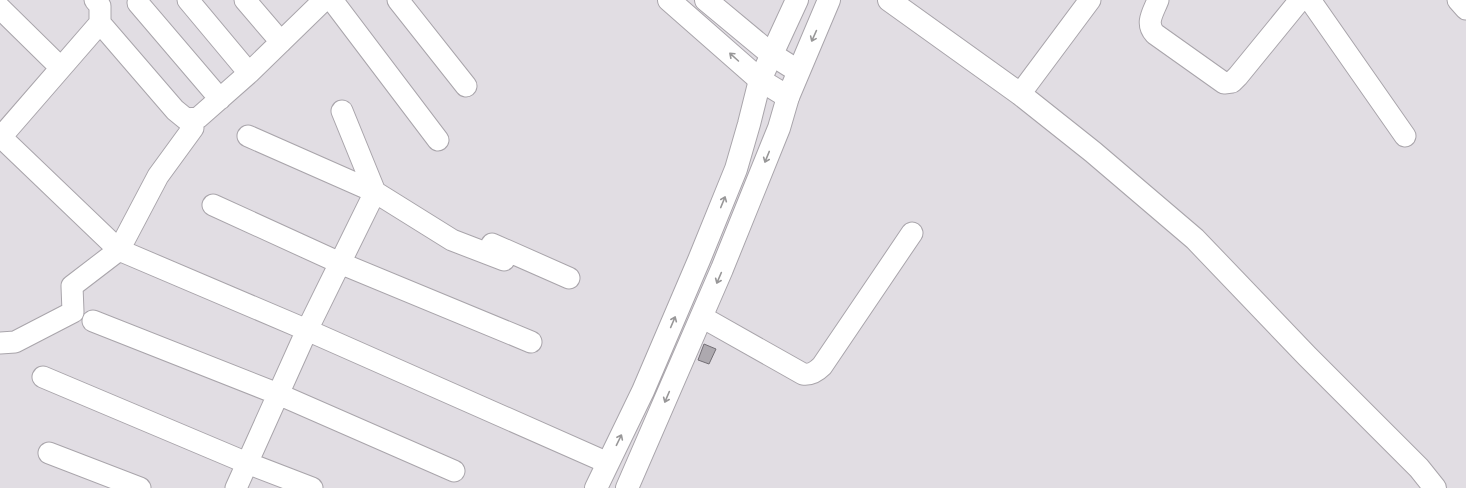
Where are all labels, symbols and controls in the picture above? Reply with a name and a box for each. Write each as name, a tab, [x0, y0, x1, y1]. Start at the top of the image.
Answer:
one-way arrow	[809, 29, 817, 41]
one-way arrow	[729, 52, 740, 61]
one-way arrow	[763, 151, 771, 163]
one-way arrow	[719, 196, 727, 208]
one-way arrow	[715, 271, 722, 283]
one-way arrow	[669, 316, 677, 328]
one-way arrow	[663, 391, 671, 403]
one-way arrow	[616, 434, 623, 446]

